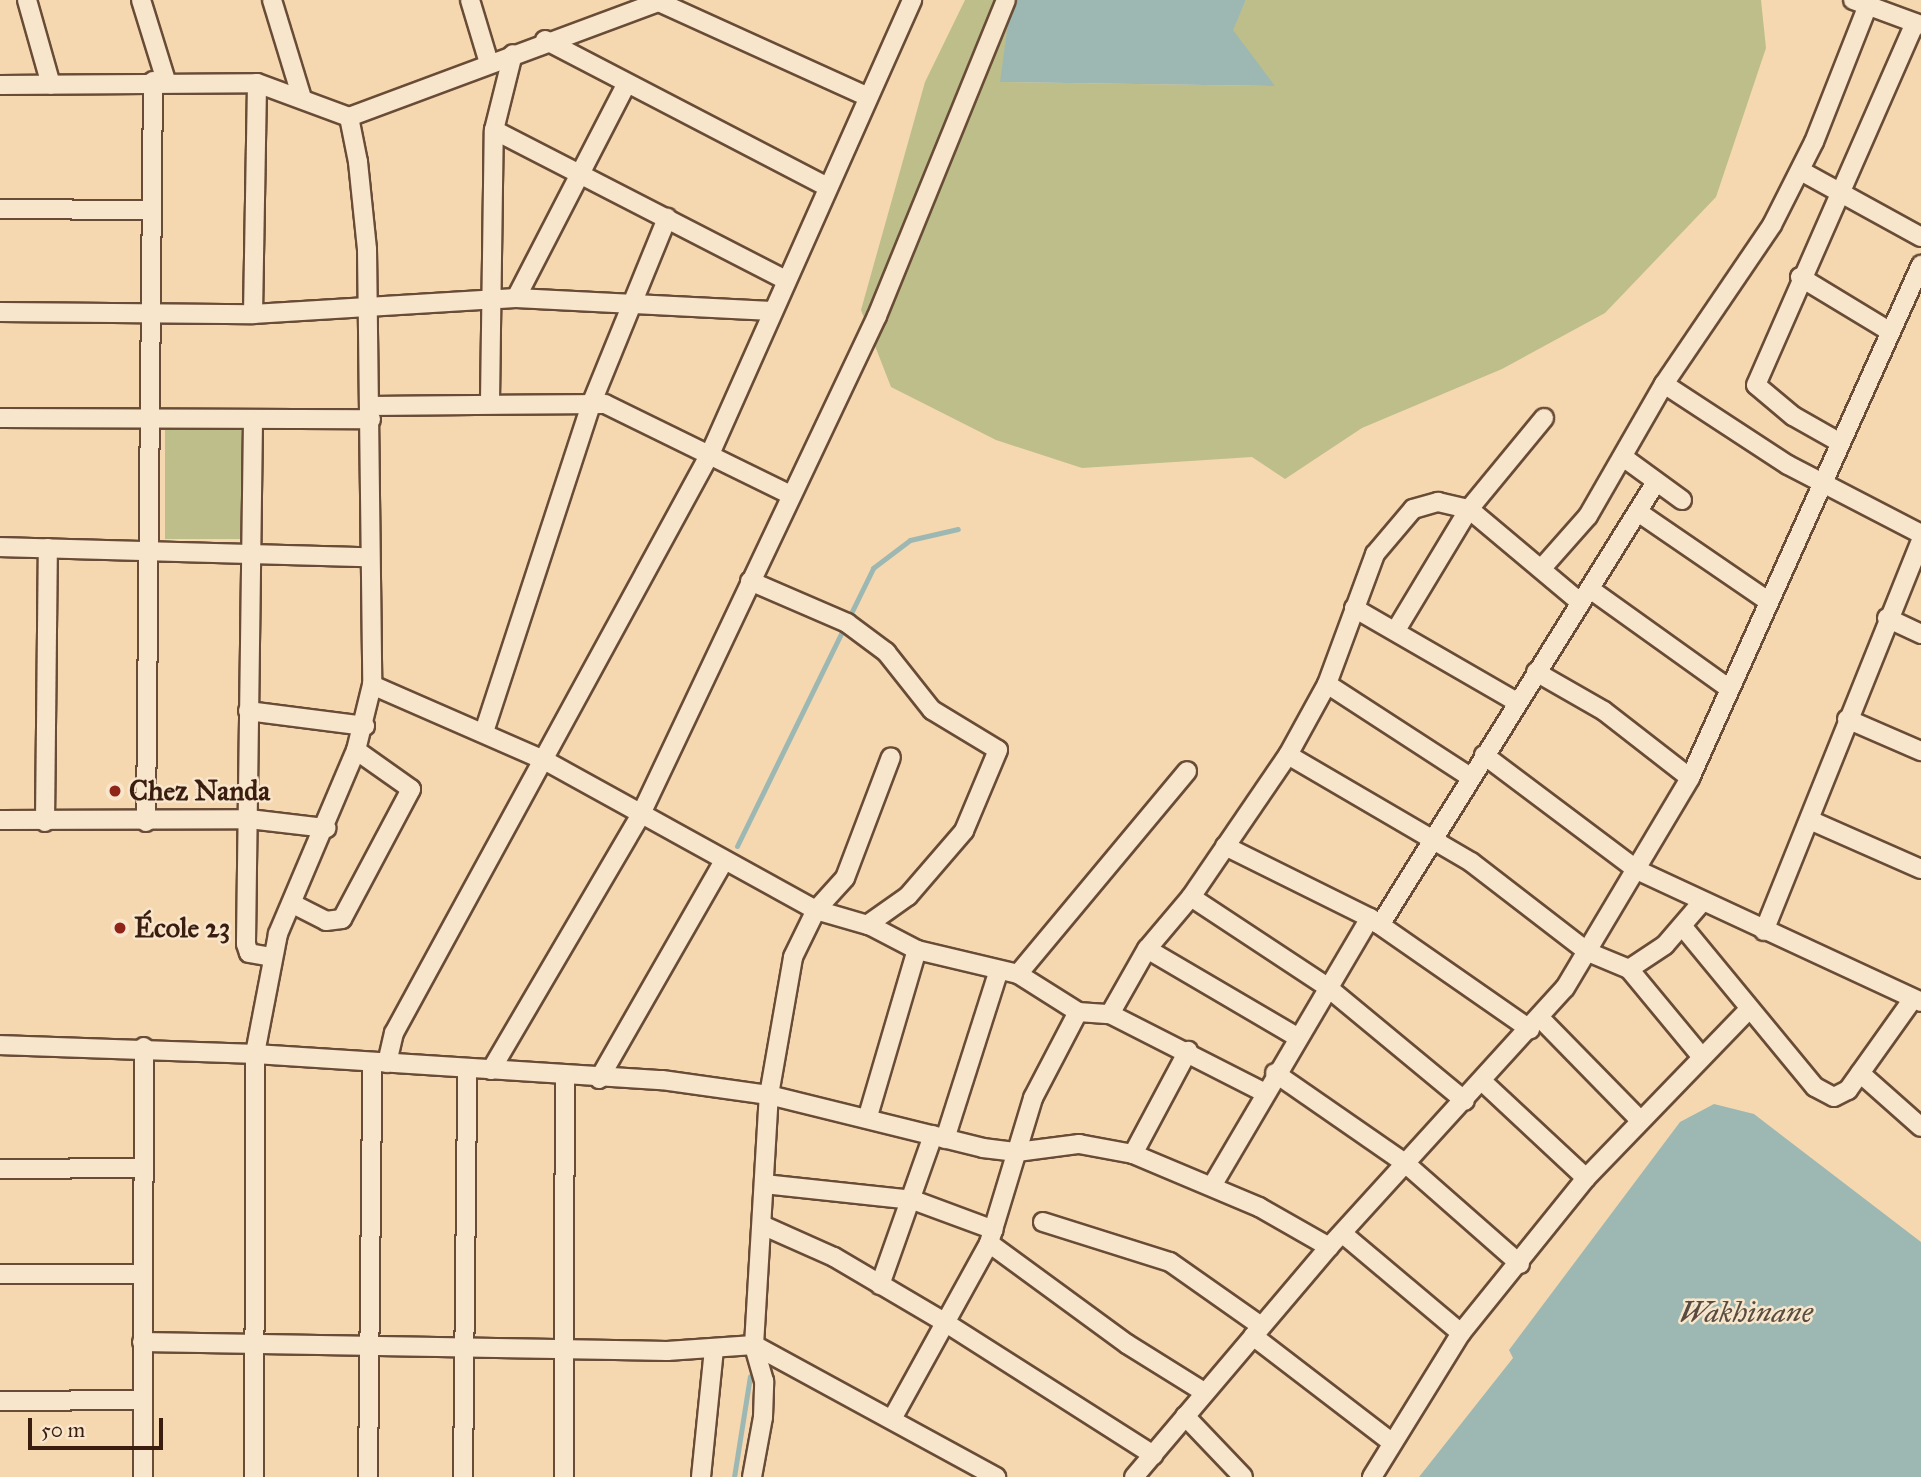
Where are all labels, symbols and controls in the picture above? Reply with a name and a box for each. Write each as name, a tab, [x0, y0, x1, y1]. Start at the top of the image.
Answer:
place label: Chez Nanda	[129, 774, 270, 808]
marker: Chez Nanda	[107, 783, 123, 799]
place label: École 23	[134, 911, 230, 945]
marker: École 23	[112, 920, 128, 936]
water label: Wakhinane	[1679, 1294, 1813, 1330]
scale bar	[32, 1404, 166, 1448]
text: 50 m	[41, 1417, 85, 1443]

